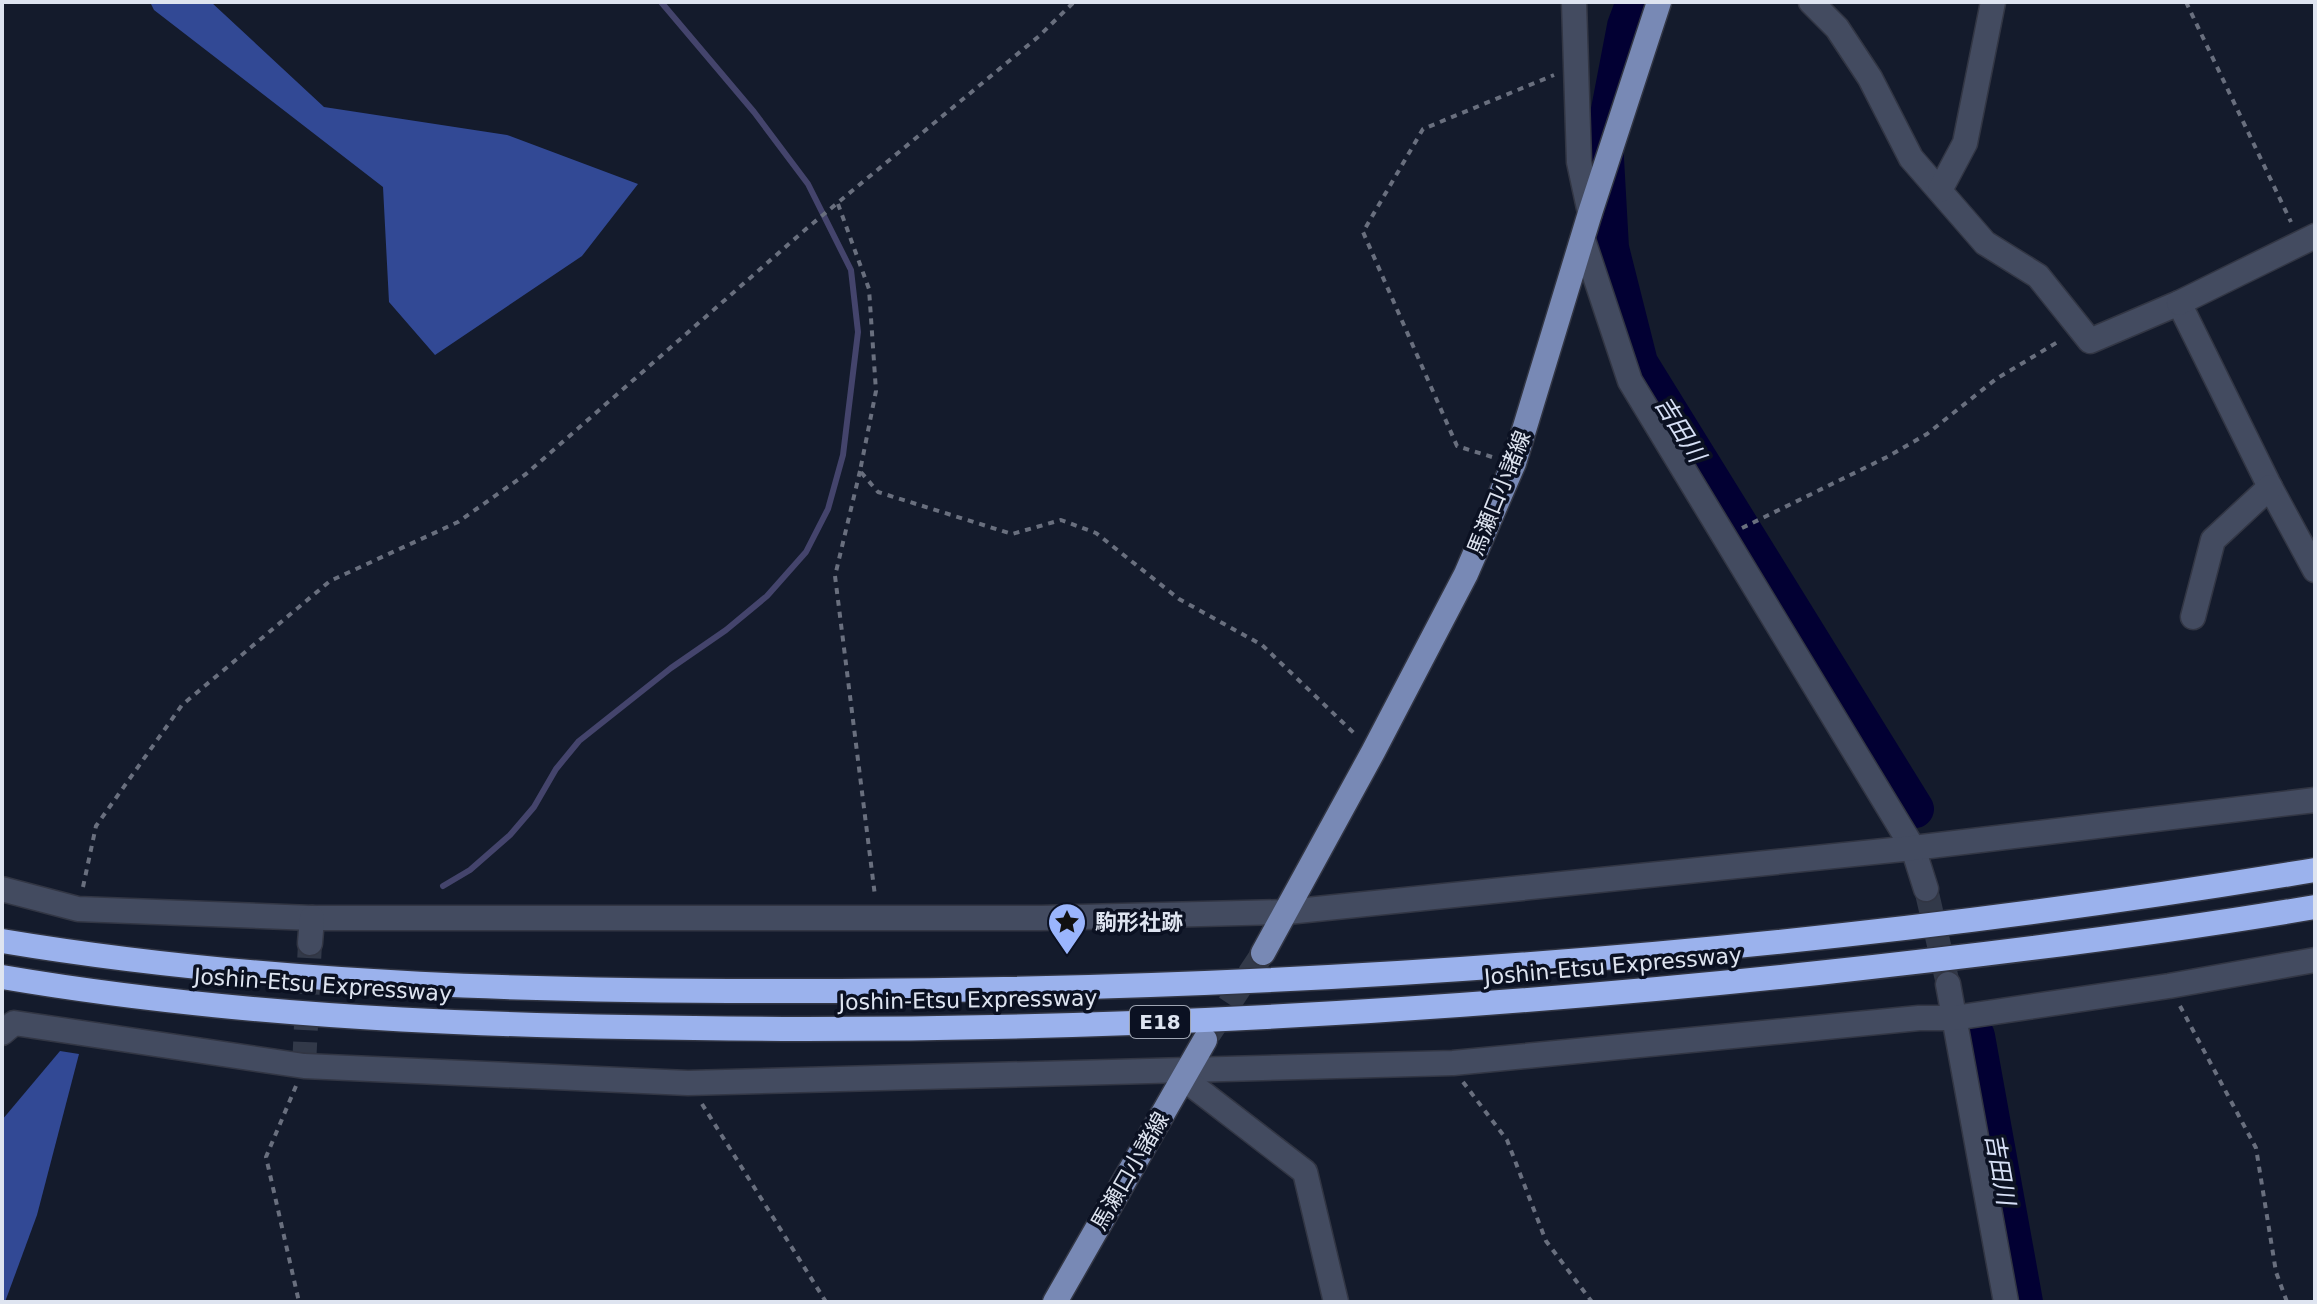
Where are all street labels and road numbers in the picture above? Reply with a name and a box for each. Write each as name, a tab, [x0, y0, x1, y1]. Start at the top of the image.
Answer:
street label: 馬瀬口小諸線	[1463, 427, 1535, 559]
street label: Joshin-Etsu Expressway	[1481, 942, 1743, 990]
street label: Joshin-Etsu Expressway	[191, 963, 453, 1006]
street label: Joshin-Etsu Expressway	[836, 985, 1098, 1015]
road number: E18	[1130, 1006, 1190, 1038]
street label: 馬瀬口小諸線	[1086, 1108, 1174, 1234]

